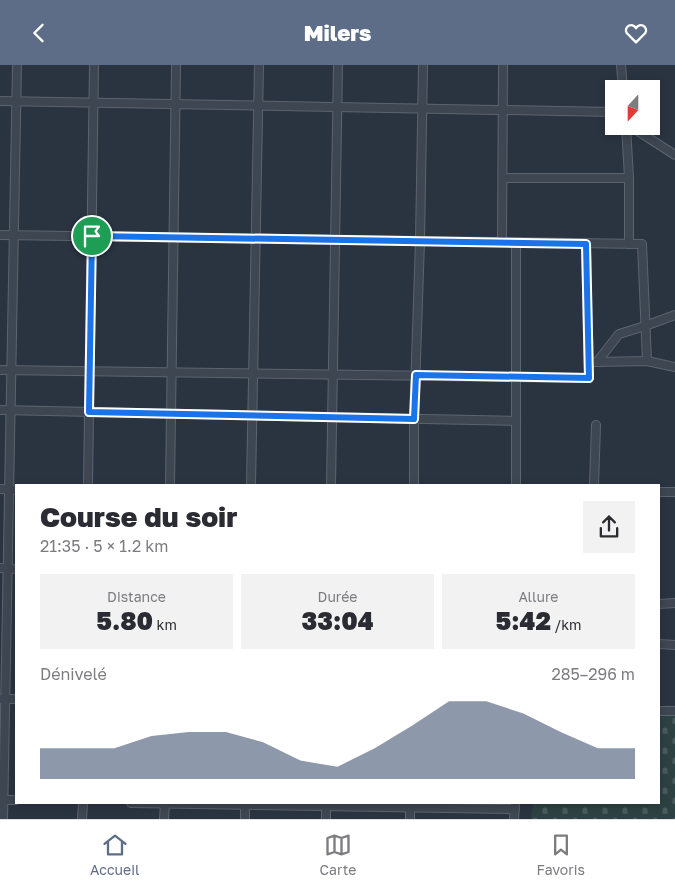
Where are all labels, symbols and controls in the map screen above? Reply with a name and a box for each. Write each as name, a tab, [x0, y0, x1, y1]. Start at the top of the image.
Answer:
icon: back	[25, 19, 53, 47]
text: Milers	[304, 19, 371, 46]
icon: heart	[622, 19, 650, 47]
north arrow	[605, 80, 660, 135]
map controls	[605, 80, 660, 135]
pin	[71, 215, 113, 257]
icon: arrive	[78, 222, 106, 250]
text: Course du soir	[40, 500, 237, 533]
button: share	[583, 501, 635, 553]
text: 21:35 · 5 × 1.2 km	[40, 536, 168, 556]
text: Distance	[107, 588, 166, 605]
text: Durée	[318, 588, 357, 605]
text: Allure	[519, 588, 558, 605]
text: 5.80	[96, 605, 153, 636]
text: 33:04	[301, 605, 374, 636]
text: 5:42	[496, 605, 551, 636]
text: km	[153, 616, 177, 633]
text: /km	[551, 616, 581, 633]
text: Dénivelé	[40, 664, 107, 684]
text: 285–296 m	[551, 664, 635, 684]
tab: Accueil	[90, 831, 139, 878]
tab: Carte	[320, 831, 356, 878]
tab: Favoris	[537, 831, 585, 878]

